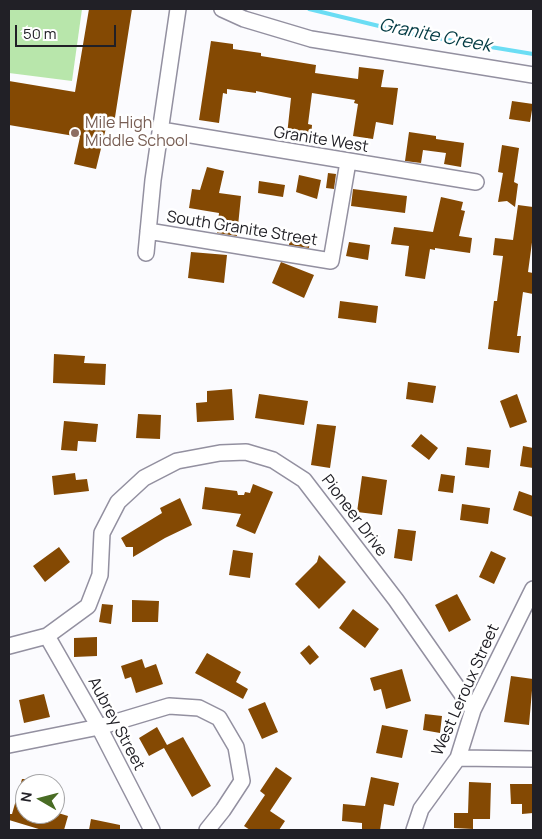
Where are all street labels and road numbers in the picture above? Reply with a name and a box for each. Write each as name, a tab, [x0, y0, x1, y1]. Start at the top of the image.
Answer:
street label: Granite West	[272, 123, 370, 157]
street label: South Granite Street	[165, 208, 319, 250]
street label: Pioneer Drive	[317, 471, 391, 561]
street label: West Leroux Street	[428, 621, 504, 759]
street label: Aubrey Street	[83, 674, 149, 774]

